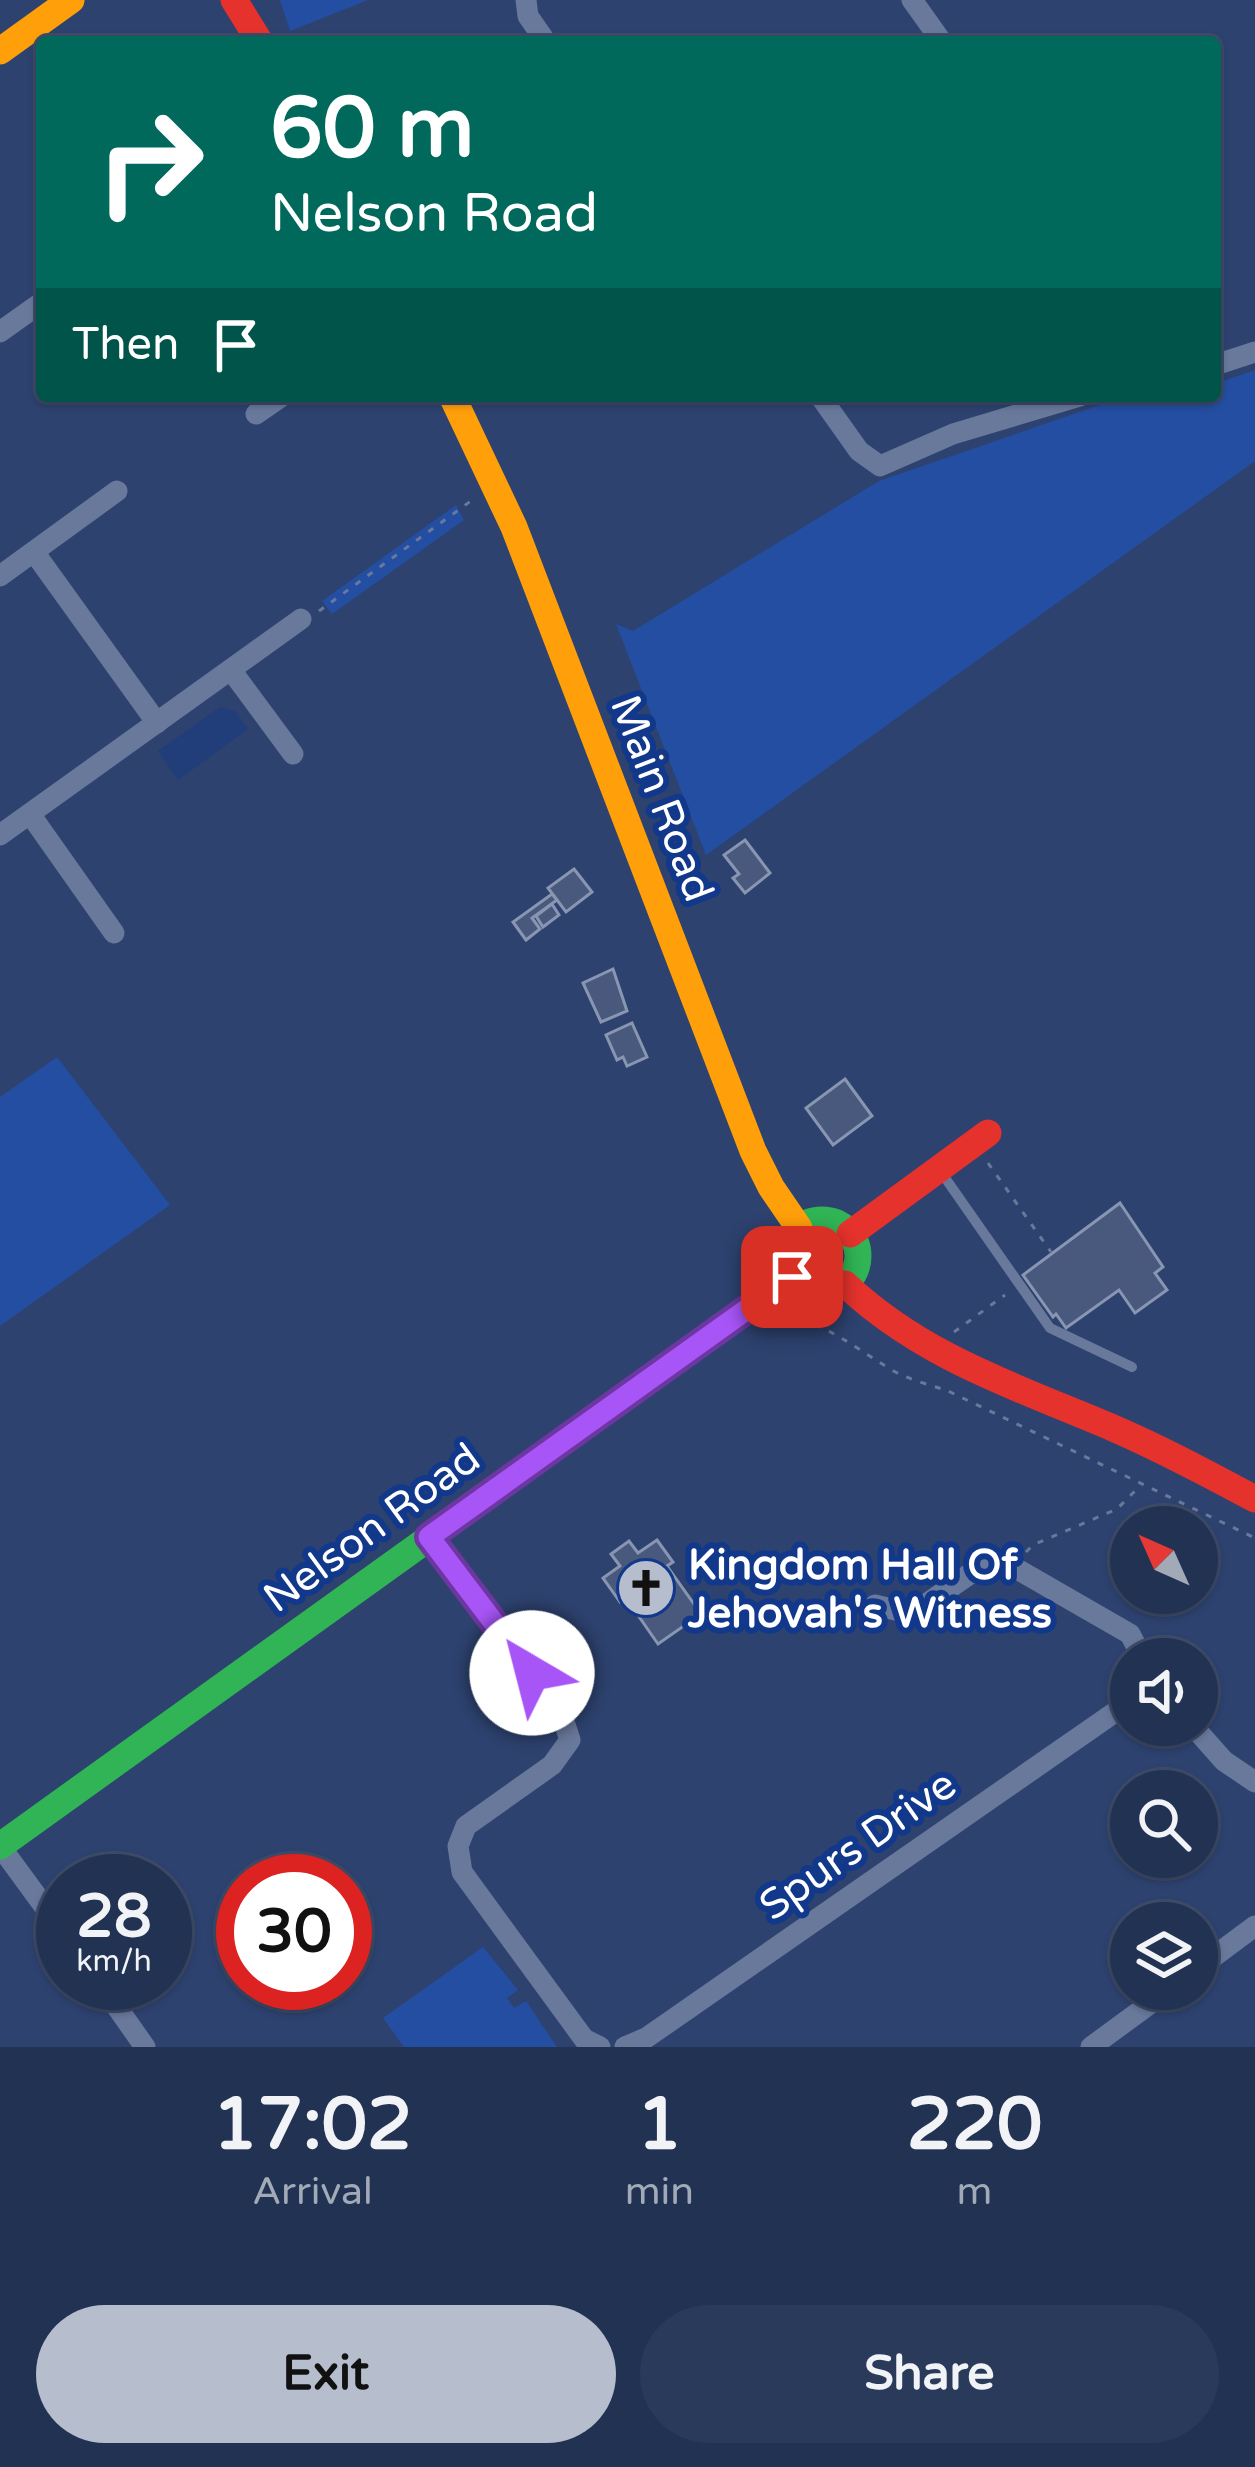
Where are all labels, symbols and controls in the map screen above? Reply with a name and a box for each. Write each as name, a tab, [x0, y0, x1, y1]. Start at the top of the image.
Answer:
text: 60 m	[270, 79, 474, 180]
icon: right	[72, 84, 228, 240]
text: Nelson Road	[270, 181, 598, 246]
icon: arrive	[203, 312, 269, 378]
text: Then	[72, 318, 179, 372]
street label: Main Road	[599, 688, 724, 909]
pin	[741, 1226, 843, 1328]
icon: arrive	[759, 1244, 825, 1310]
street label: Nelson Road	[254, 1433, 490, 1624]
north arrow	[1110, 1506, 1218, 1614]
map controls	[1110, 1506, 1218, 2010]
place label: Kingdom Hall Of Jehovah's Witness	[687, 1540, 1052, 1639]
church icon: Kingdom Hall Of Jehovah's Witness	[615, 1557, 677, 1619]
position arrow	[469, 1610, 595, 1736]
button: sound	[1110, 1638, 1218, 1746]
street label: Spurs Drive	[750, 1759, 966, 1932]
button: search	[1110, 1770, 1218, 1878]
speed limit sign: 30	[216, 1854, 372, 2010]
text: 28	[76, 1881, 152, 1953]
button: layers	[1110, 1902, 1218, 2010]
text: km/h	[76, 1943, 152, 1980]
text: 17:02	[213, 2082, 412, 2169]
text: 1	[637, 2082, 682, 2169]
text: 220	[907, 2082, 1042, 2169]
text: Arrival	[252, 2168, 373, 2215]
text: min	[625, 2168, 694, 2215]
text: m	[957, 2168, 992, 2215]
button: Exit	[36, 2305, 616, 2443]
button: Share	[640, 2305, 1219, 2443]

